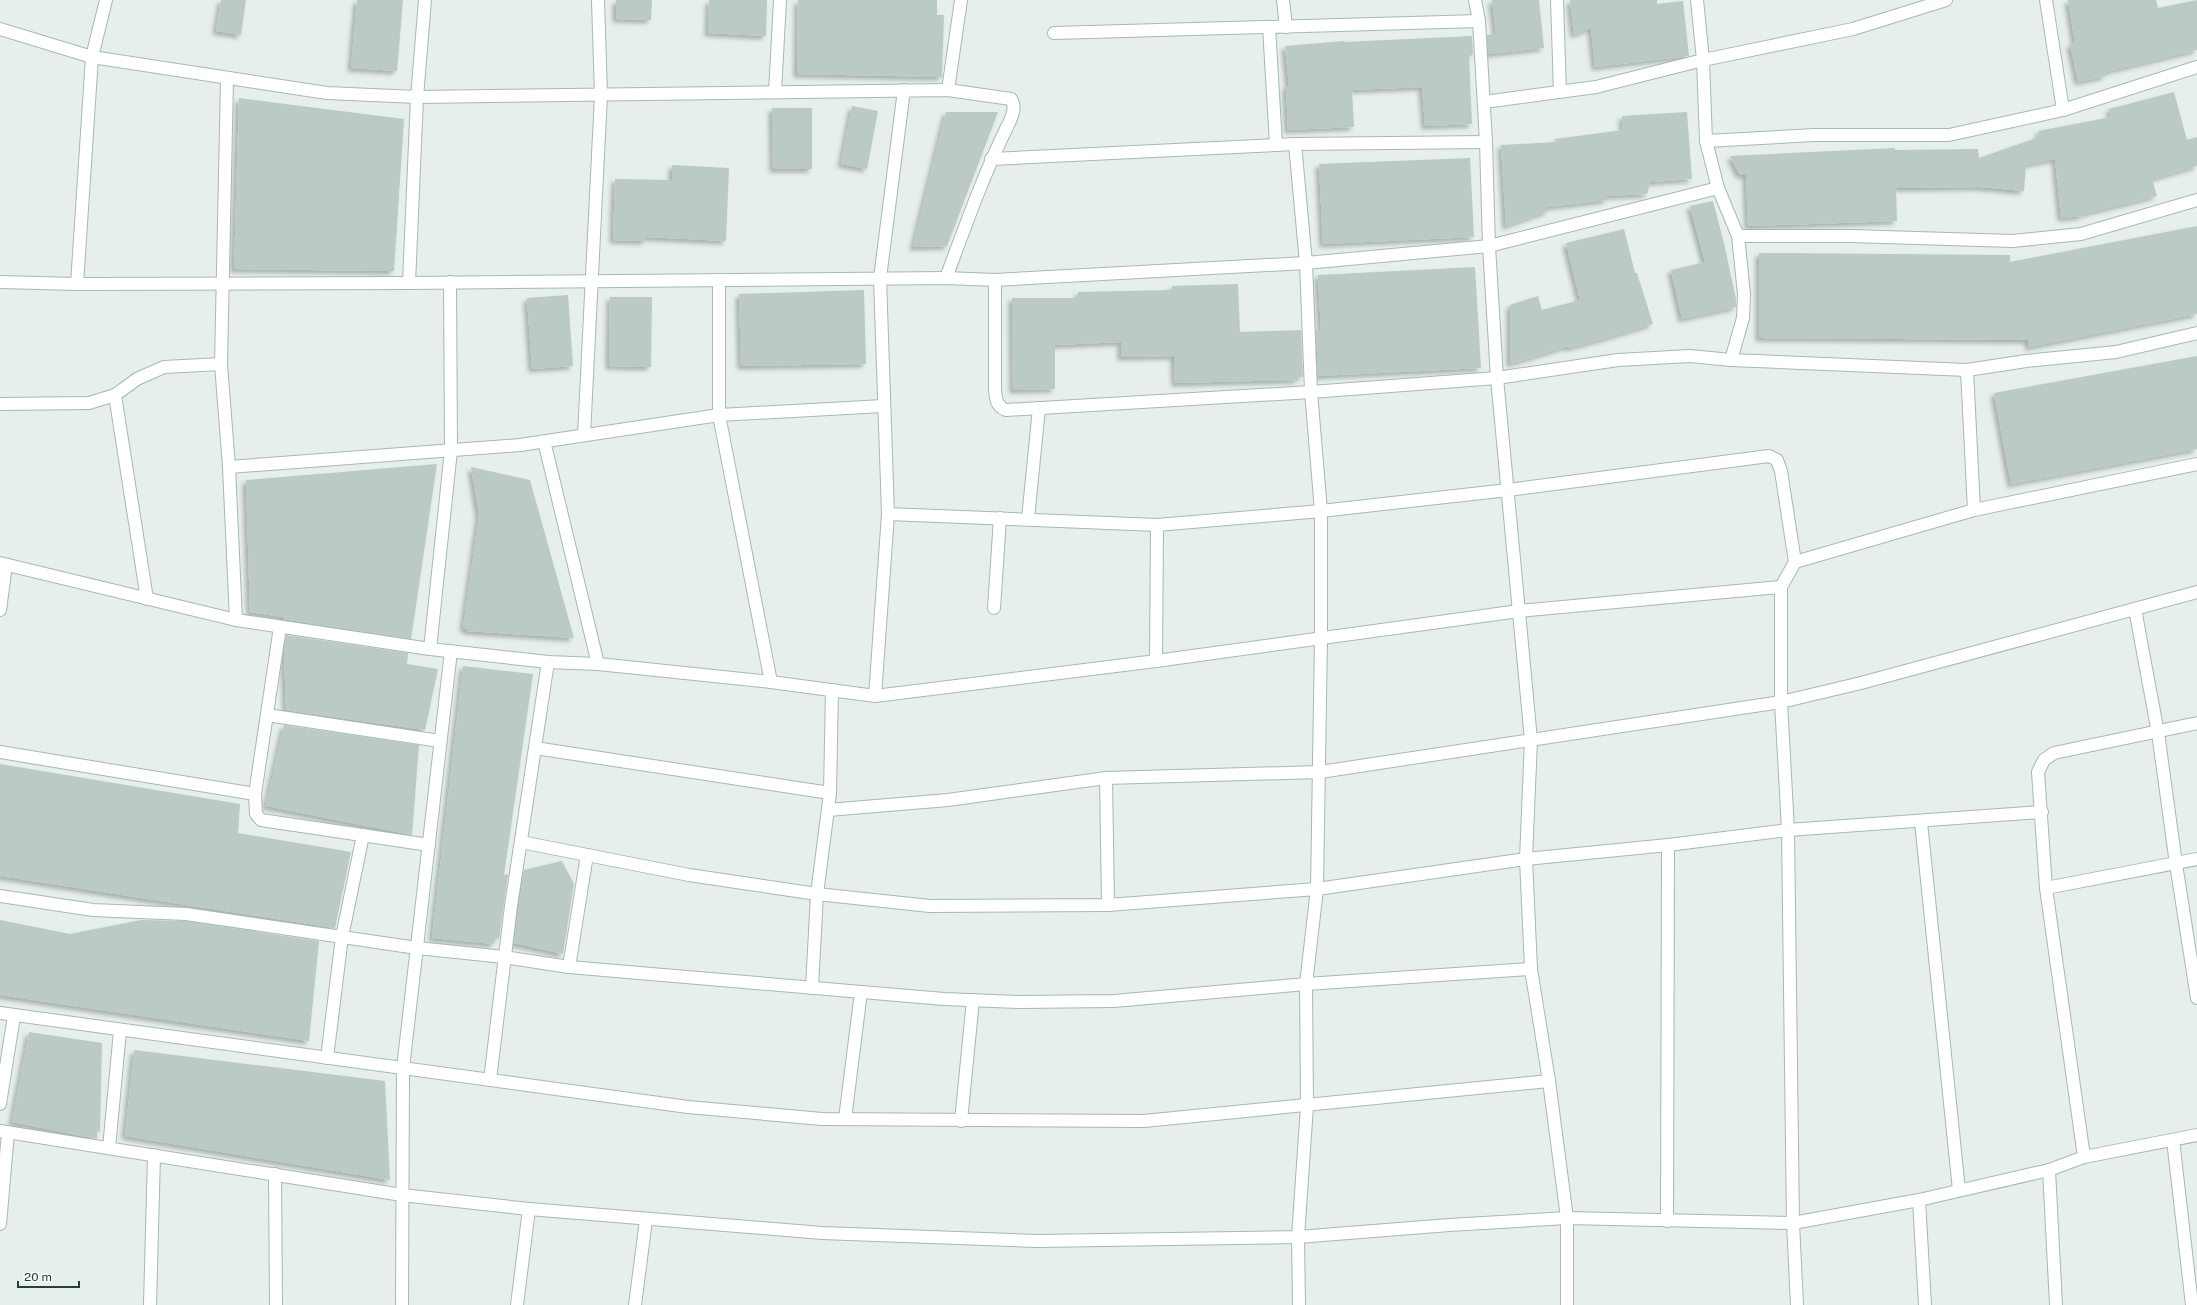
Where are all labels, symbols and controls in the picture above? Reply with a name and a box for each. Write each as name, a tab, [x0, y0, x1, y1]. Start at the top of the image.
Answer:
scale bar	[18, 1263, 79, 1289]
text: 20 m	[24, 1270, 52, 1284]

